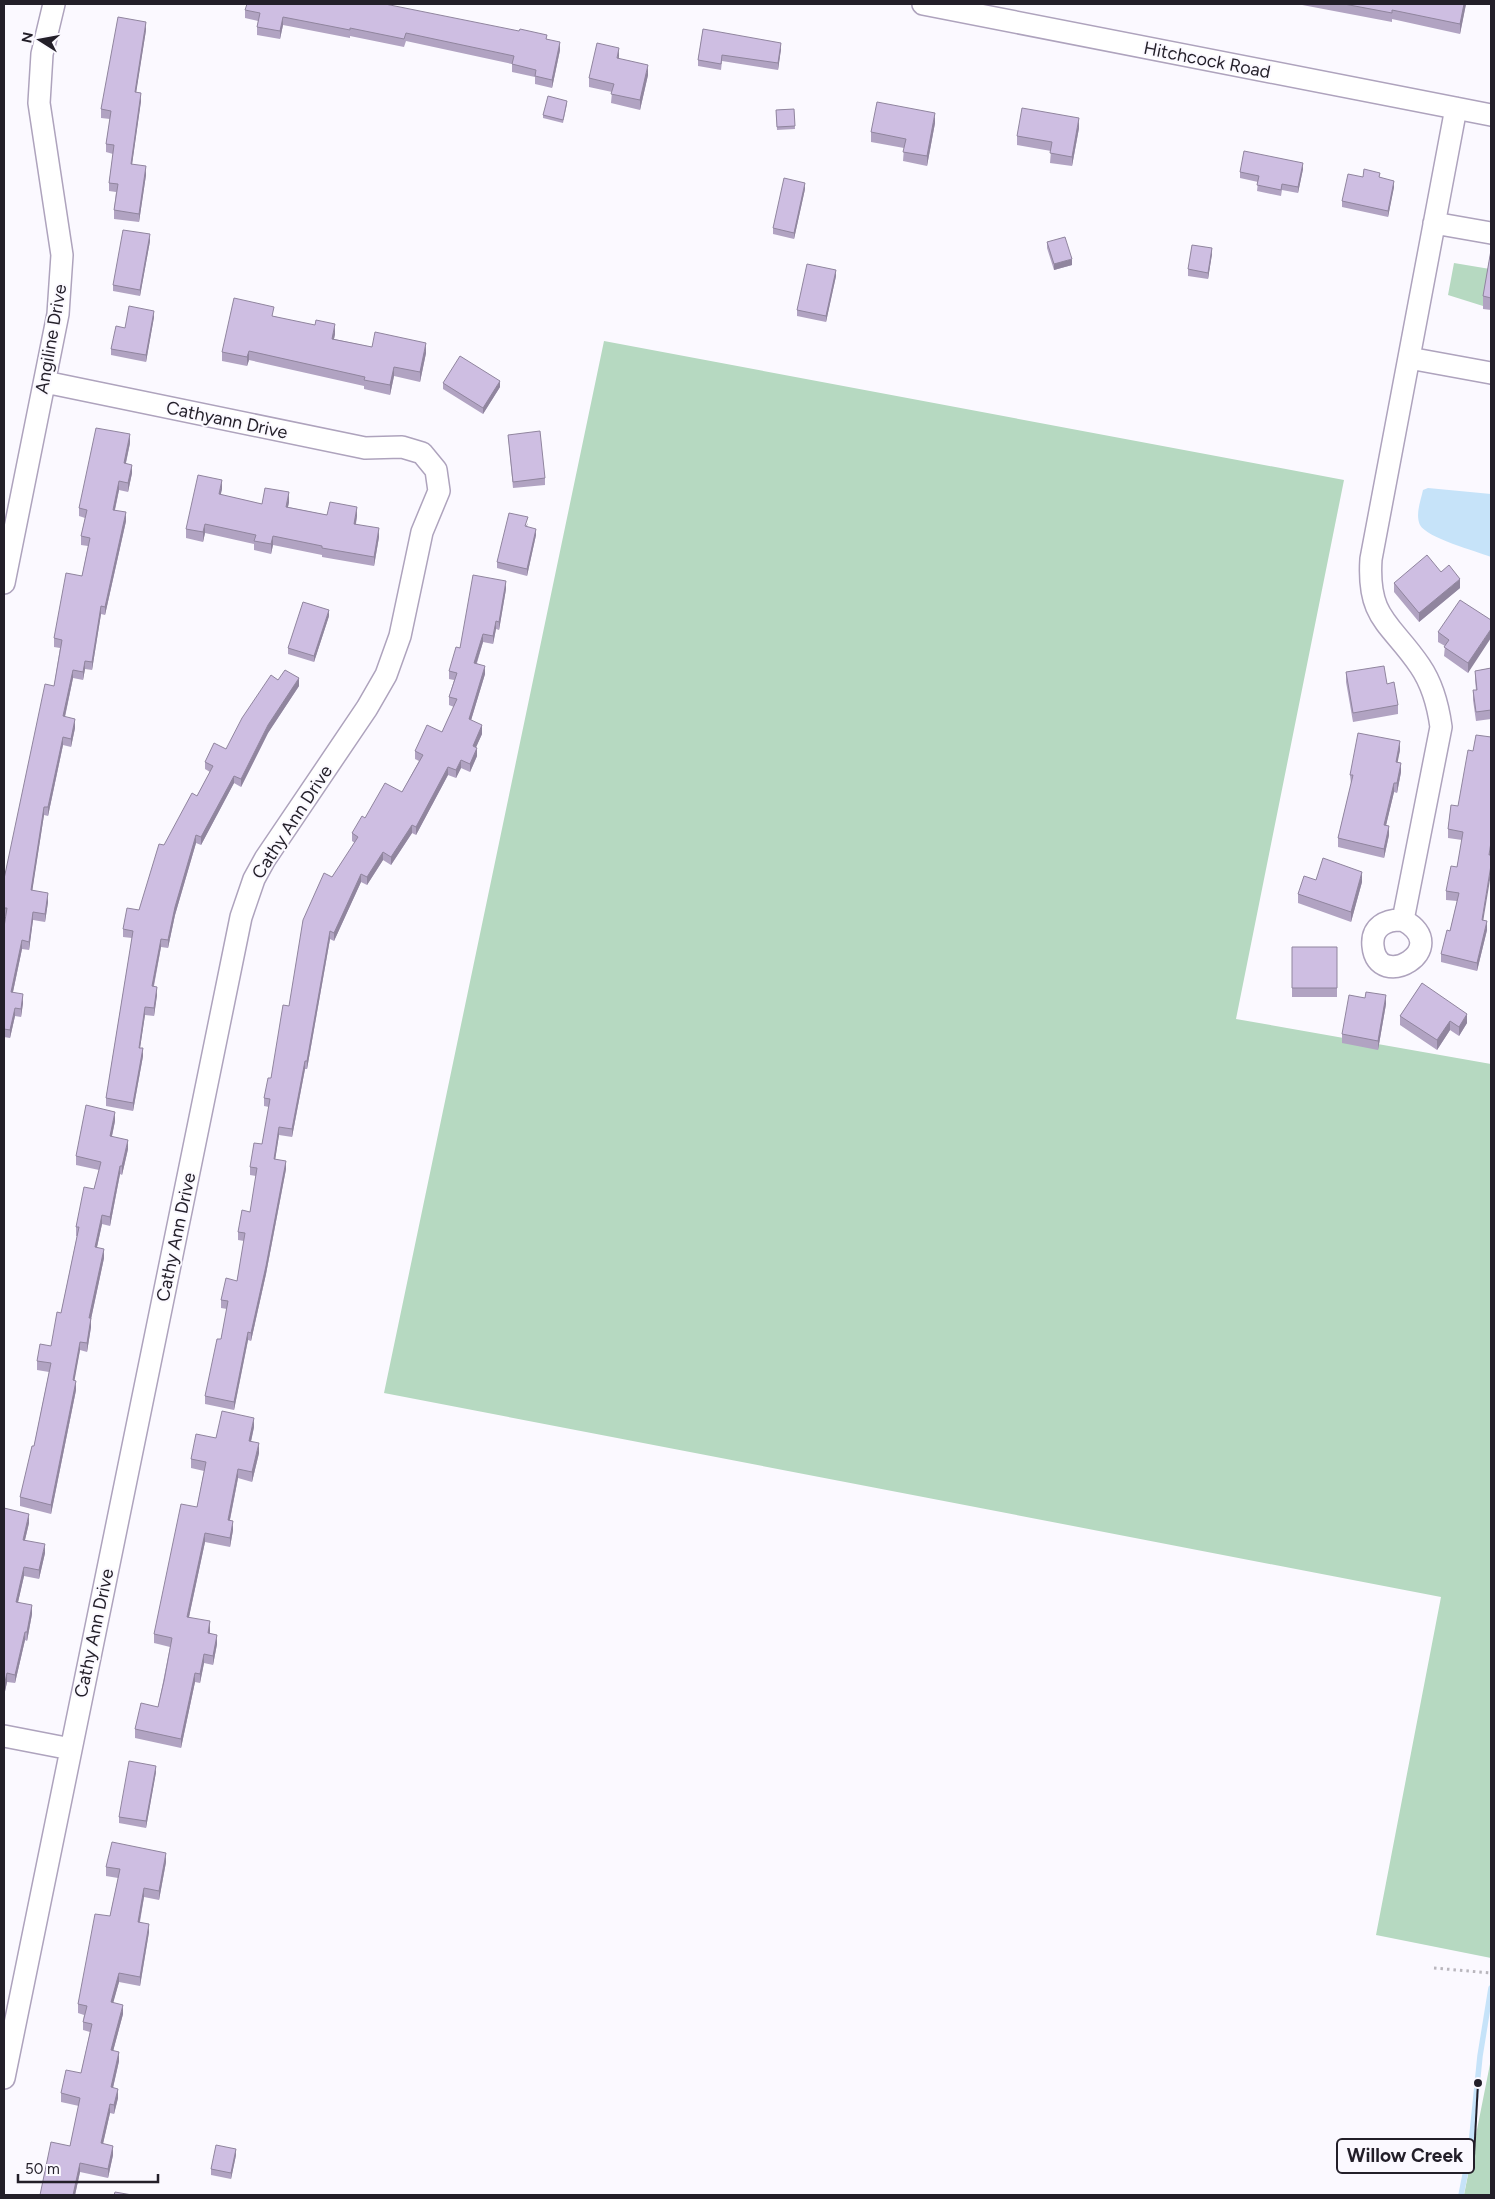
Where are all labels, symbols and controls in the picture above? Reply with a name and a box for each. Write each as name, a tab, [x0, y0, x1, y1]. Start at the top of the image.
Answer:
north arrow	[15, 15, 65, 65]
text: N	[18, 31, 37, 45]
street label: Hitchcock Road	[1142, 37, 1272, 83]
street label: Angiline Drive	[31, 282, 72, 396]
street label: Cathyann Drive	[164, 396, 290, 444]
street label: Cathy Ann Drive	[247, 761, 337, 883]
street label: Cathy Ann Drive	[152, 1170, 200, 1303]
street label: Cathy Ann Drive	[70, 1566, 118, 1699]
callout: Willow Creek	[1337, 2139, 1474, 2173]
text: Willow Creek	[1347, 2144, 1464, 2167]
scale bar	[18, 2152, 158, 2184]
text: 50 m	[25, 2160, 60, 2178]

